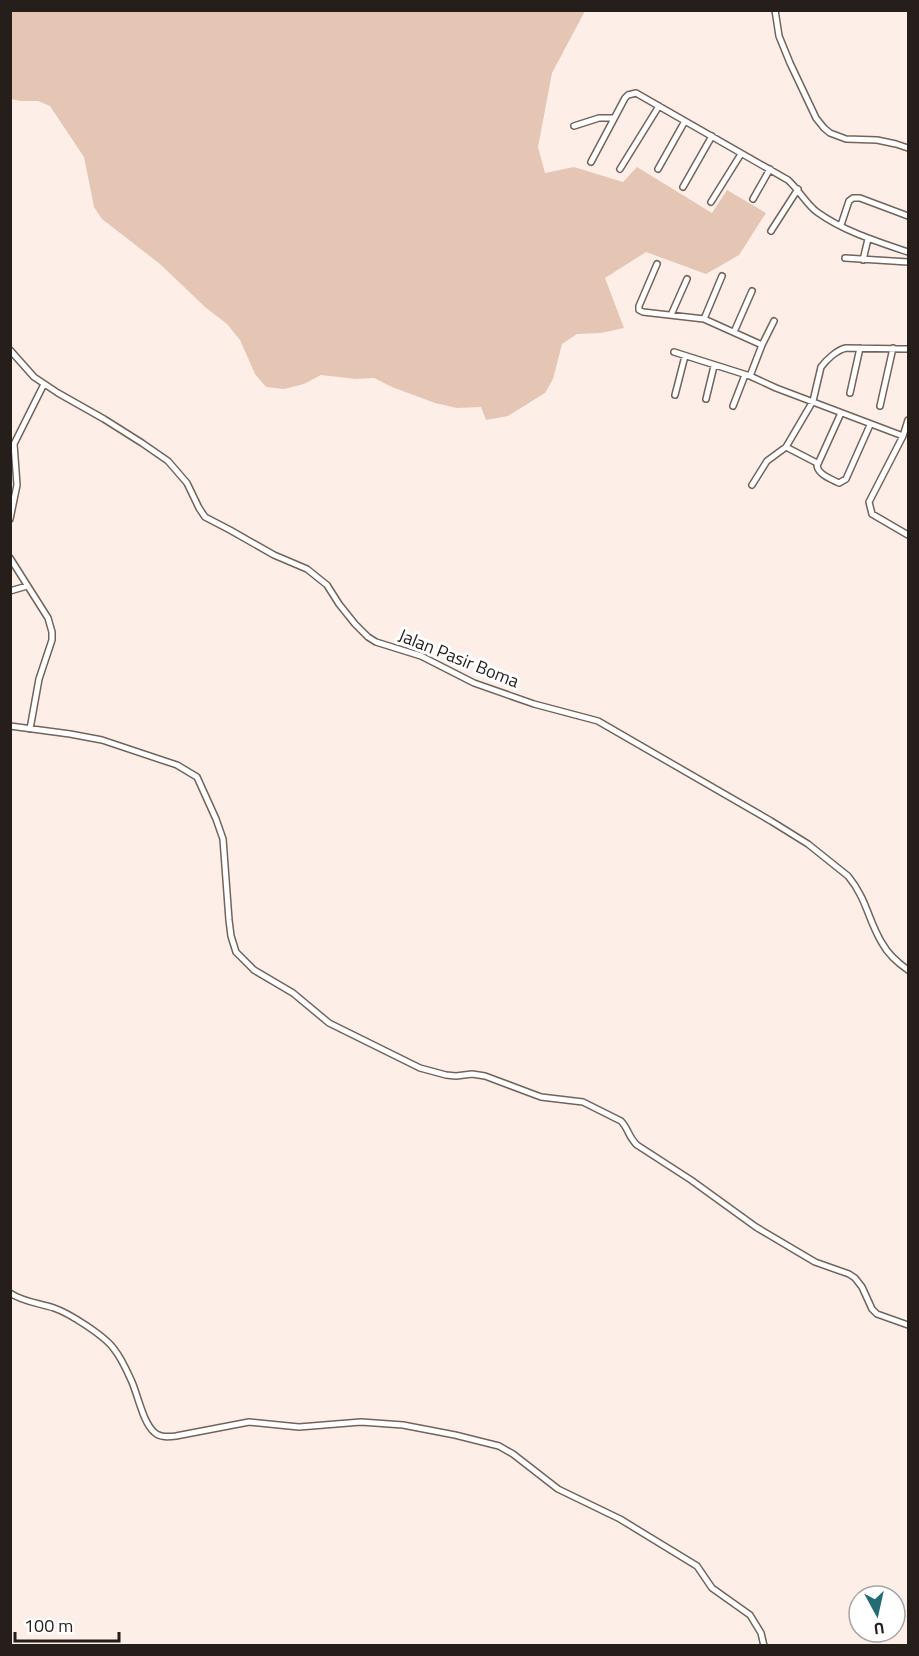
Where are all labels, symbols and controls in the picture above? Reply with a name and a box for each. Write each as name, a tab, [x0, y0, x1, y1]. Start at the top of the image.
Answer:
street label: Jalan Pasir Boma	[395, 622, 523, 694]
north arrow	[847, 1584, 907, 1644]
scale bar	[15, 1605, 118, 1643]
text: 100 m	[24, 1612, 73, 1639]
text: U	[872, 1616, 886, 1641]

